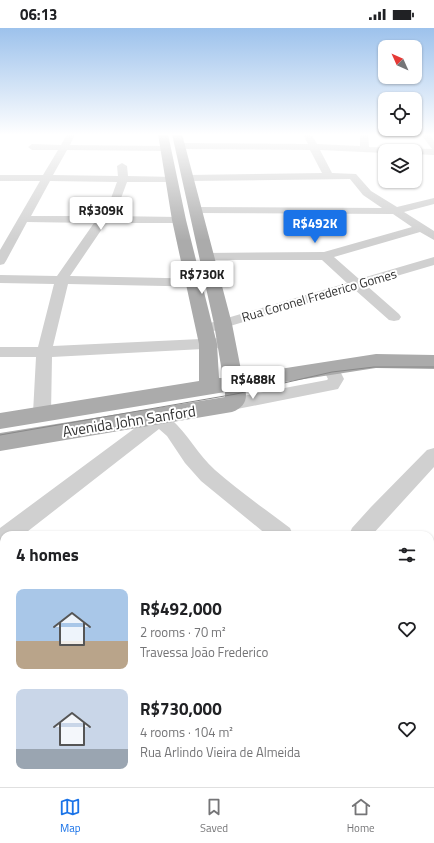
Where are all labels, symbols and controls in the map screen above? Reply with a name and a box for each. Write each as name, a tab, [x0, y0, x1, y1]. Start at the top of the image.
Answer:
text: 06:13	[20, 3, 57, 26]
north arrow	[378, 40, 422, 84]
map controls	[378, 40, 422, 188]
button: locate	[378, 92, 422, 136]
button: layers	[378, 144, 422, 188]
pin: R$309K	[68, 197, 134, 231]
text: R$309K	[79, 200, 123, 220]
pin: R$492K	[282, 210, 348, 244]
text: R$492K	[293, 213, 337, 233]
pin: R$730K	[169, 261, 235, 295]
street label: Rua Coronel Frederico Gomes	[239, 263, 399, 327]
text: R$730K	[180, 264, 224, 284]
pin: R$488K	[220, 366, 286, 400]
text: R$488K	[231, 369, 275, 389]
street label: Avenida John Sanford	[61, 399, 197, 443]
text: 4 homes	[16, 542, 79, 568]
icon: filters	[396, 544, 418, 566]
text: R$492,000	[140, 596, 222, 622]
icon: home	[48, 605, 96, 653]
icon: heart	[396, 618, 418, 640]
text: 2 rooms · 70 m²	[140, 622, 226, 642]
text: Travessa João Frederico	[140, 642, 268, 662]
text: R$730,000	[140, 696, 222, 722]
icon: home	[48, 705, 96, 753]
icon: heart	[396, 718, 418, 740]
text: 4 rooms · 104 m²	[140, 722, 233, 742]
text: Rua Arlindo Vieira de Almeida	[140, 742, 300, 762]
tab: Map	[59, 796, 81, 836]
tab: Saved	[200, 796, 228, 836]
tab: Home	[347, 796, 375, 836]

